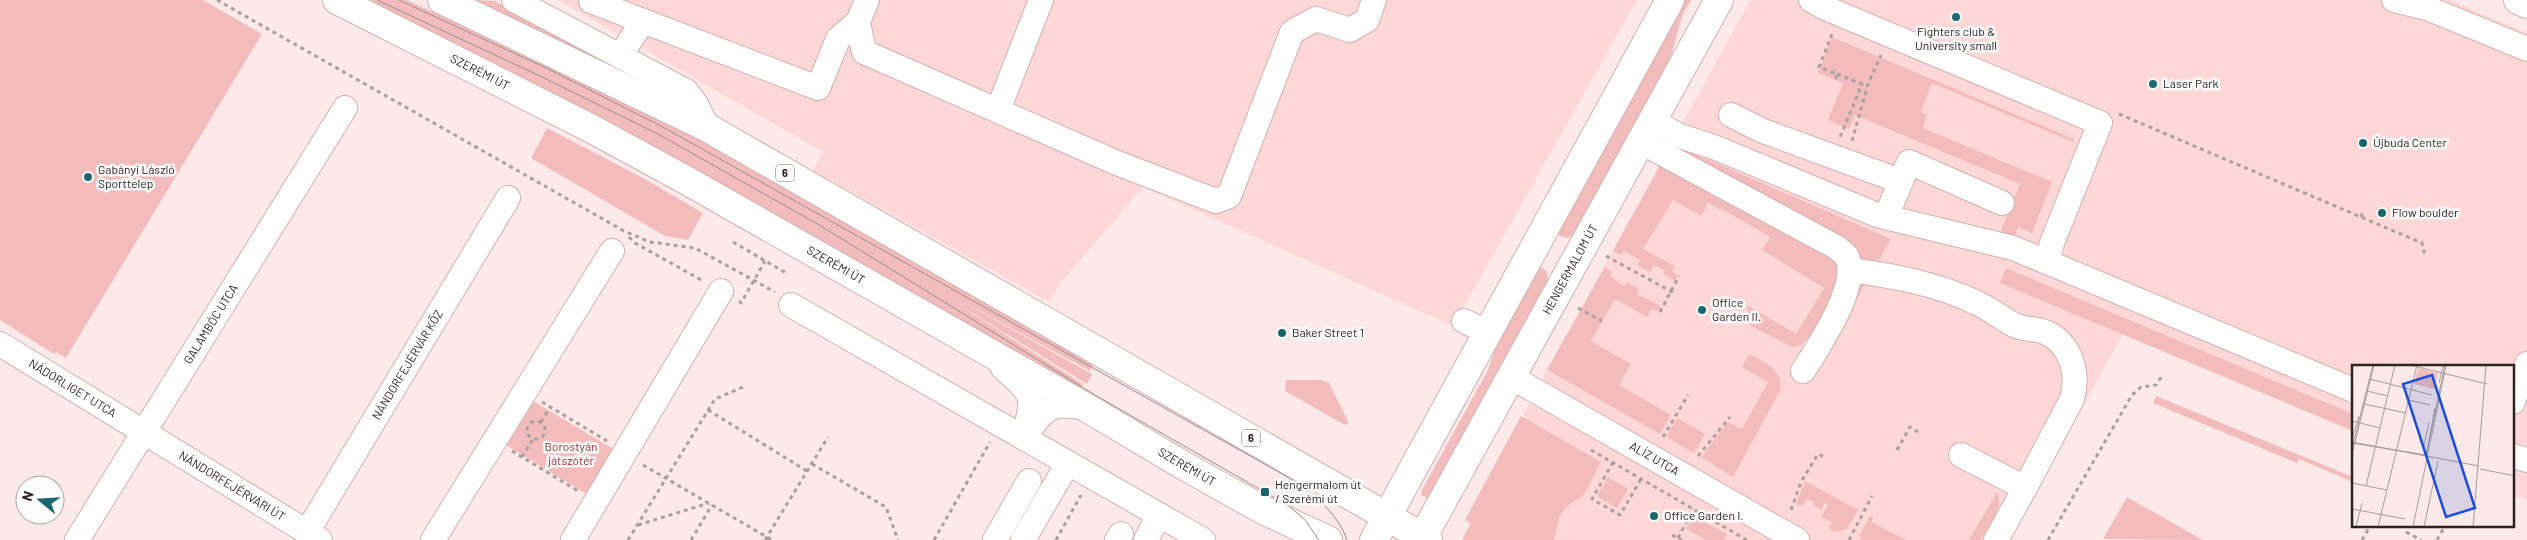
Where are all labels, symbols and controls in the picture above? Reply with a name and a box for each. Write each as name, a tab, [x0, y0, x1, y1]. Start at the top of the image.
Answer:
marker: Fighters club & University small	[1950, 11, 1962, 23]
place label: Fighters club & University small	[1915, 24, 1997, 52]
street label: SZERÉMI ÚT	[448, 51, 512, 92]
place label: Laser Park	[2163, 76, 2218, 90]
marker: Laser Park	[2147, 78, 2159, 90]
place label: Újbuda Center	[2373, 135, 2448, 149]
marker: Újbuda Center	[2357, 137, 2369, 149]
place label: Gabányi László Sporttelep	[98, 162, 175, 190]
road number: 6	[776, 164, 794, 182]
marker: Gabányi László Sporttelep	[82, 171, 94, 183]
place label: Flow boulder	[2392, 205, 2459, 219]
marker: Flow boulder	[2376, 207, 2388, 219]
street label: HENGERMALOM ÚT	[1539, 221, 1600, 317]
street label: SZERÉMI ÚT	[805, 242, 868, 286]
street label: GALAMBÓC UTCA	[180, 281, 240, 366]
place label: Office Garden II.	[1712, 295, 1761, 323]
marker: Office Garden II.	[1696, 304, 1708, 316]
street label: NÁNDORFEJÉRVÁR KÖZ	[368, 307, 445, 422]
place label: Baker Street 1	[1292, 325, 1364, 339]
marker: Baker Street 1	[1276, 327, 1288, 339]
street label: NÁDORLIGET UTCA	[27, 355, 119, 420]
inset map	[2352, 365, 2514, 528]
road number: 6	[1242, 429, 1260, 446]
street label: ALÍZ UTCA	[1628, 438, 1682, 477]
park label: Borostyán játszótér	[544, 439, 598, 467]
street label: SZERÉMI ÚT	[1156, 444, 1219, 488]
street label: NÁNDORFEJÉRVÁRI ÚT	[177, 447, 288, 523]
north arrow	[15, 475, 65, 525]
place label: Hengermalom út / Szerémi út	[1275, 477, 1361, 505]
marker: Hengermalom út / Szerémi út	[1259, 486, 1271, 498]
text: N	[18, 489, 37, 503]
place label: Office Garden I.	[1664, 508, 1744, 522]
marker: Office Garden I.	[1648, 510, 1660, 522]

